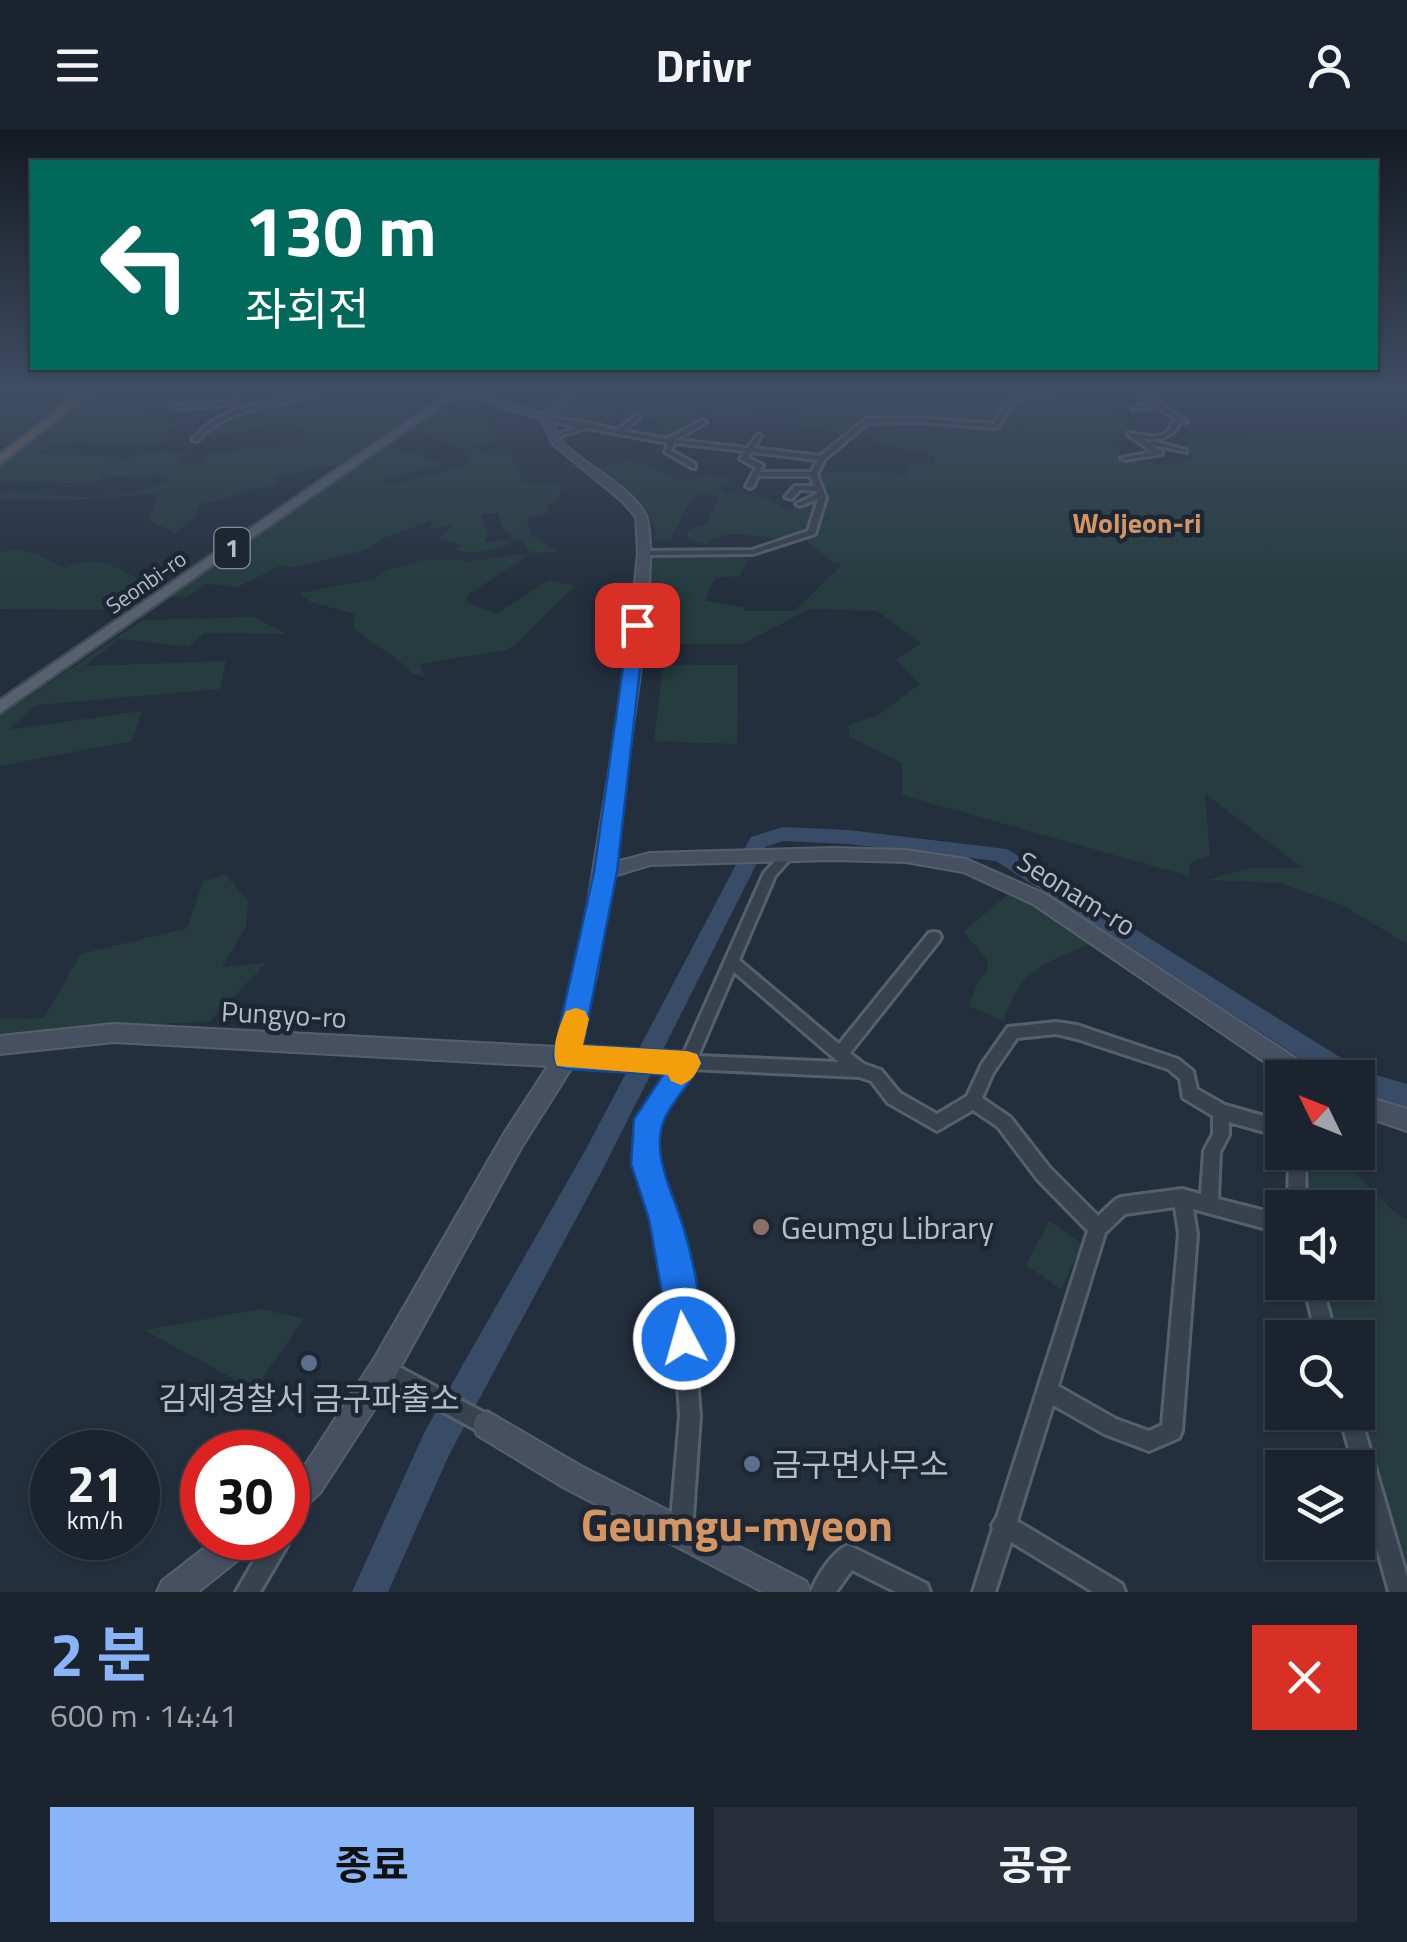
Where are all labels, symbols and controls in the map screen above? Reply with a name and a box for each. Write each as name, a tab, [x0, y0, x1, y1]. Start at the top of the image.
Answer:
text: Drivr	[655, 31, 752, 99]
icon: menu	[50, 38, 105, 93]
icon: person	[1302, 38, 1357, 93]
text: 130 m	[245, 177, 437, 283]
icon: left	[80, 200, 210, 330]
text: 좌회전	[245, 274, 369, 342]
district label: Woljeon-ri	[1073, 501, 1201, 544]
road number: 1	[214, 528, 250, 568]
street label: Seonbi-ro	[99, 542, 193, 622]
pin	[595, 583, 680, 668]
icon: arrive	[610, 598, 665, 653]
street label: Seonam-ro	[1009, 840, 1145, 946]
street label: Pungyo-ro	[220, 989, 348, 1039]
north arrow	[1265, 1060, 1375, 1170]
map controls	[1265, 1060, 1375, 1560]
button: sound	[1265, 1190, 1375, 1300]
place label: Geumgu Library	[781, 1203, 994, 1251]
marker: Geumgu Library	[750, 1216, 772, 1238]
position arrow	[632, 1287, 736, 1391]
button: search	[1265, 1320, 1375, 1430]
marker: 김제경찰서 금구파출소	[298, 1352, 320, 1374]
place label: 김제경찰서 금구파출소	[158, 1374, 460, 1422]
speed limit sign: 30	[180, 1430, 310, 1560]
place label: 금구면사무소	[772, 1440, 949, 1488]
text: 21	[67, 1445, 123, 1521]
button: layers	[1265, 1450, 1375, 1560]
marker: 금구면사무소	[741, 1453, 763, 1475]
district label: Geumgu-myeon	[581, 1490, 893, 1558]
text: km/h	[67, 1501, 123, 1539]
text: 2 분	[50, 1608, 152, 1699]
button: close	[1252, 1625, 1357, 1730]
text: 600 m · 14:41	[50, 1691, 237, 1739]
button: 종료	[50, 1807, 694, 1922]
button: 공유	[714, 1807, 1357, 1922]

